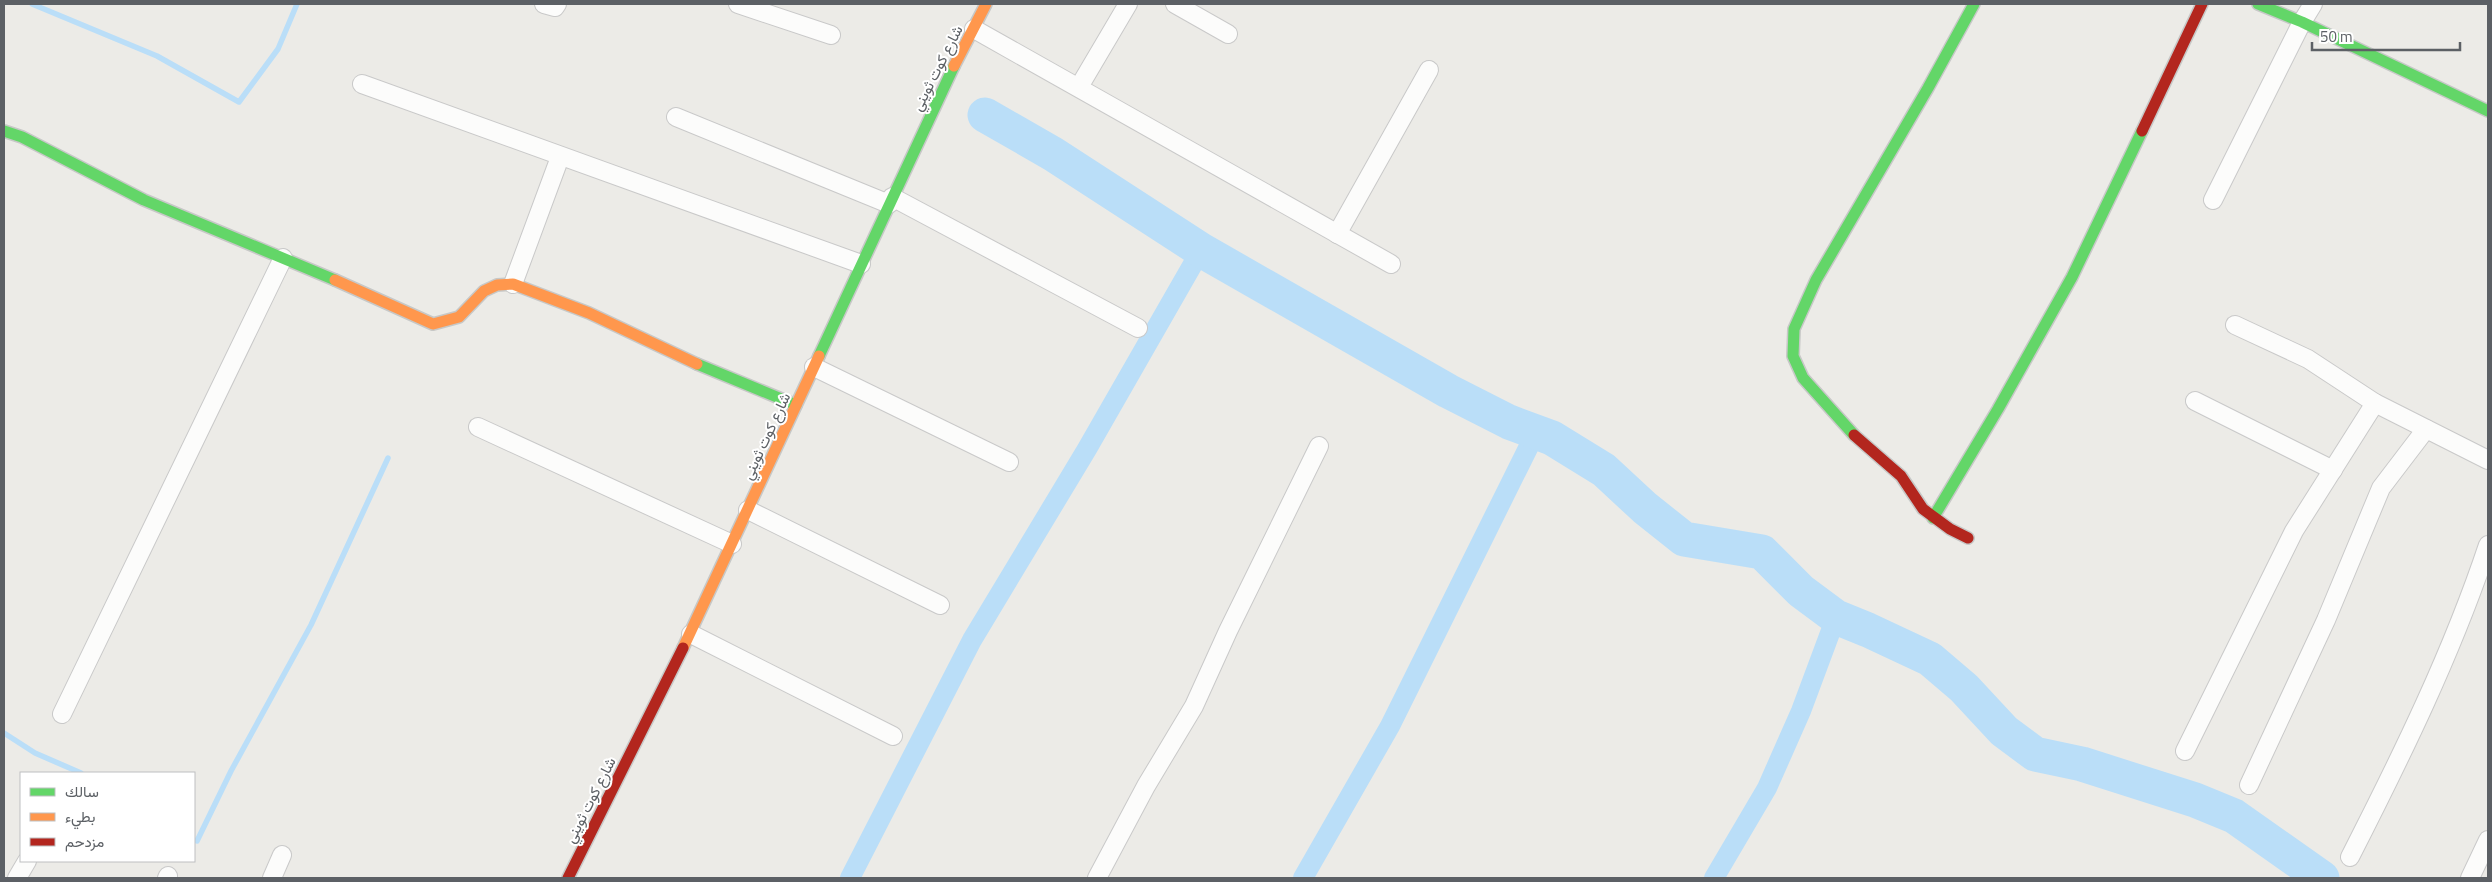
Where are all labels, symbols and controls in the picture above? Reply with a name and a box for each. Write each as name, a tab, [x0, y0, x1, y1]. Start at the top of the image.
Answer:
scale bar	[2312, 20, 2460, 52]
street label: شارع كوت ثويني	[905, 21, 970, 116]
text: 50 m	[2320, 25, 2353, 48]
street label: شارع كوت ثويني	[736, 388, 798, 484]
street label: شارع كوت ثويني	[558, 753, 623, 848]
legend	[20, 772, 195, 862]
text: سالك	[65, 780, 99, 803]
text: بطيء	[65, 805, 95, 830]
text: مزدحم	[65, 830, 104, 853]

